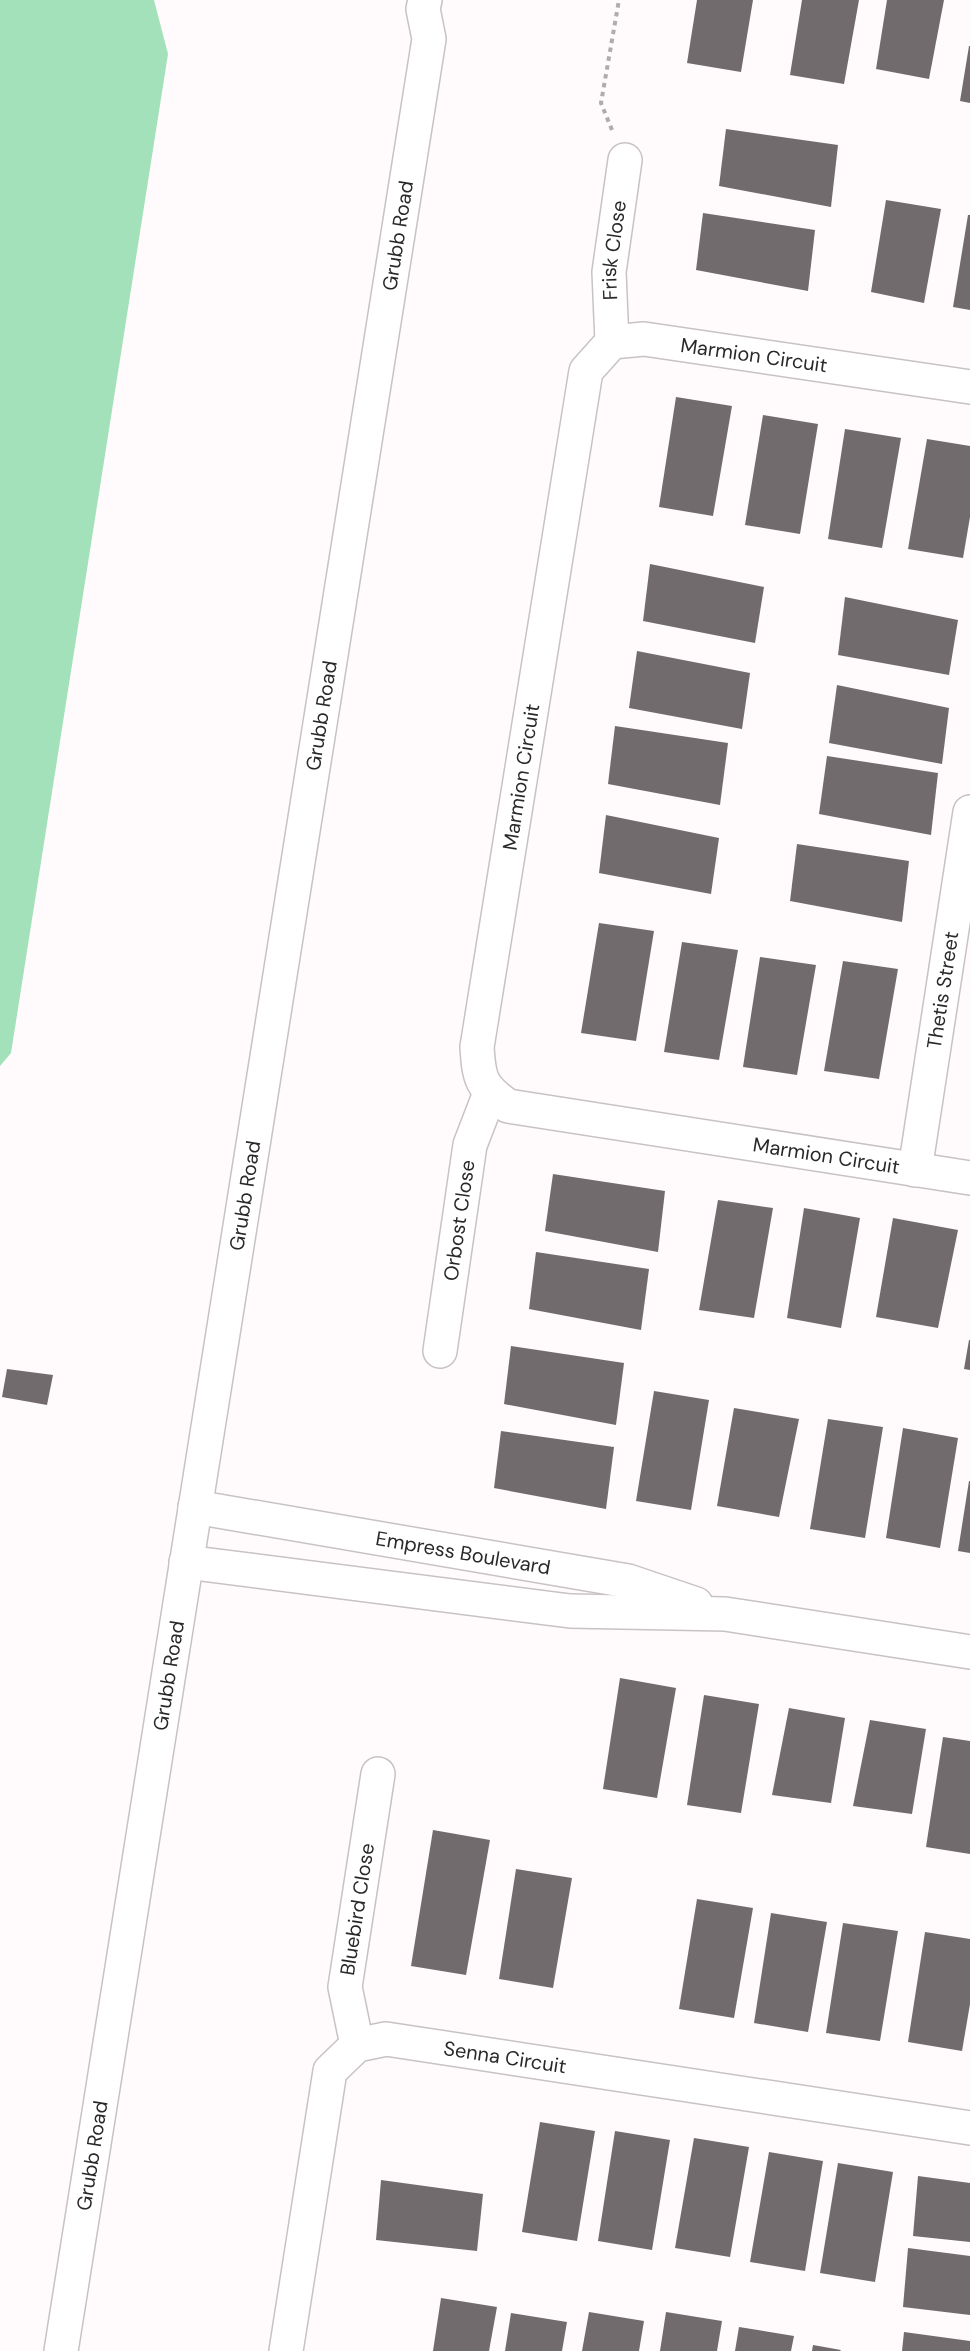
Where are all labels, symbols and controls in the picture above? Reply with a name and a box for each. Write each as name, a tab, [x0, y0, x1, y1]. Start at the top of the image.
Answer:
street label: Grubb Road	[376, 179, 419, 292]
street label: Frisk Close	[596, 199, 632, 301]
street label: Marmion Circuit	[679, 332, 829, 378]
street label: Grubb Road	[300, 659, 343, 772]
street label: Marmion Circuit	[497, 702, 545, 852]
street label: Thetis Street	[921, 929, 965, 1051]
street label: Marmion Circuit	[751, 1131, 902, 1180]
street label: Grubb Road	[223, 1139, 266, 1252]
street label: Orbost Close	[437, 1158, 481, 1283]
street label: Empress Boulevard	[374, 1525, 552, 1581]
street label: Grubb Road	[147, 1619, 190, 1732]
street label: Bluebird Close	[334, 1841, 380, 1977]
street label: Senna Circuit	[442, 2035, 568, 2079]
street label: Grubb Road	[71, 2099, 114, 2212]

